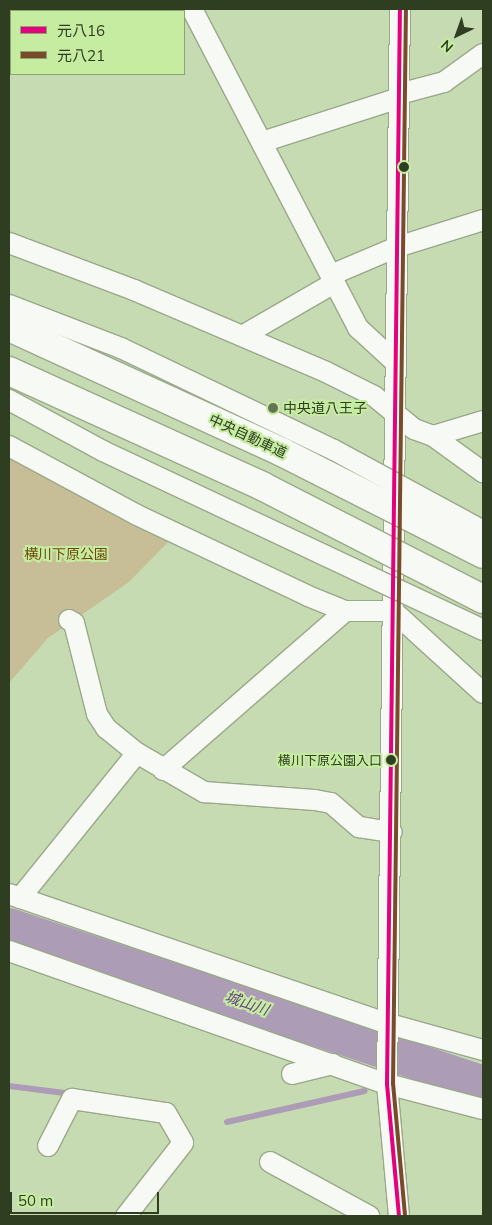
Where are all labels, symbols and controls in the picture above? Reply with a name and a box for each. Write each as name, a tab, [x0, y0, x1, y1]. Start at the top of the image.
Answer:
legend	[10, 10, 185, 75]
north arrow	[432, 10, 482, 60]
text: 元八16	[57, 21, 105, 40]
text: N	[437, 36, 457, 56]
text: 元八21	[57, 46, 105, 65]
unlabelled marker	[399, 162, 409, 172]
place label: 中央道八王子	[283, 400, 367, 416]
marker: 中央道八王子	[267, 402, 279, 414]
street label: 中央自動車道	[206, 411, 290, 461]
park label: 横川下原公園	[24, 546, 108, 562]
place label: 横川下原公園入口	[278, 752, 382, 768]
marker: 横川下原公園入口	[386, 755, 396, 765]
water label: 城山川	[223, 987, 271, 1019]
scale bar	[12, 1182, 161, 1214]
text: 50 m	[18, 1191, 53, 1210]

